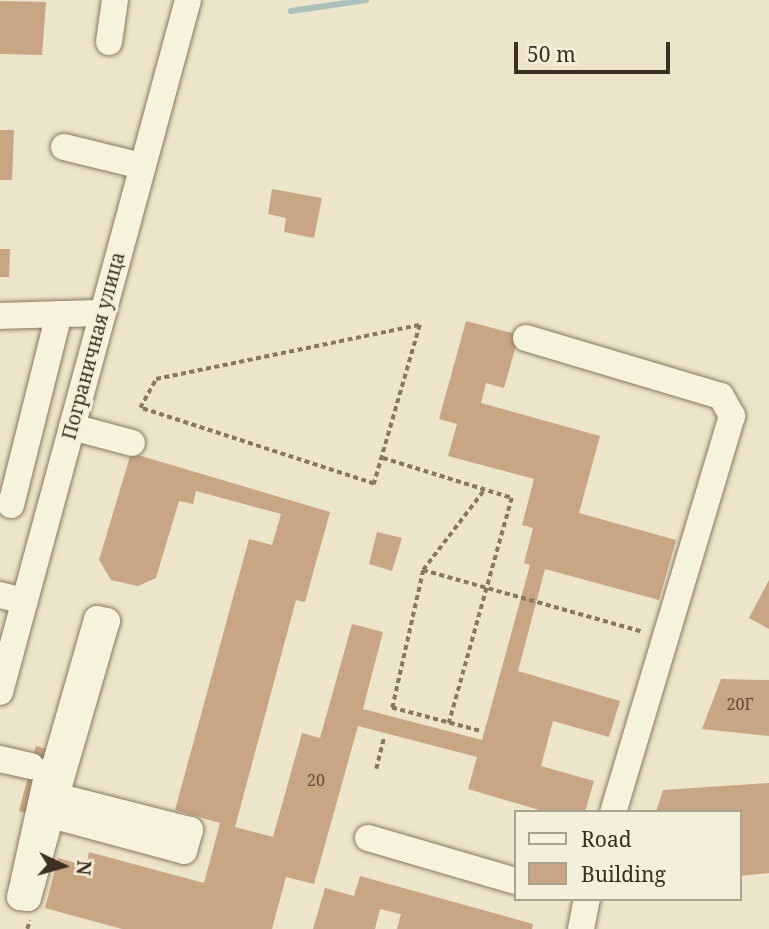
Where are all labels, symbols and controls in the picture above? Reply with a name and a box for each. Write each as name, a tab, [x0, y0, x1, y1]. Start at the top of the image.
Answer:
scale bar	[517, 28, 673, 72]
text: 50 m	[527, 40, 576, 68]
street label: Пограничная улица	[58, 250, 130, 442]
house number: 20Г	[727, 694, 753, 714]
house number: 20	[307, 770, 325, 790]
legend	[514, 810, 741, 901]
text: Road	[581, 825, 632, 853]
north arrow	[28, 831, 98, 901]
text: N	[70, 859, 98, 876]
text: Building	[581, 860, 666, 888]

